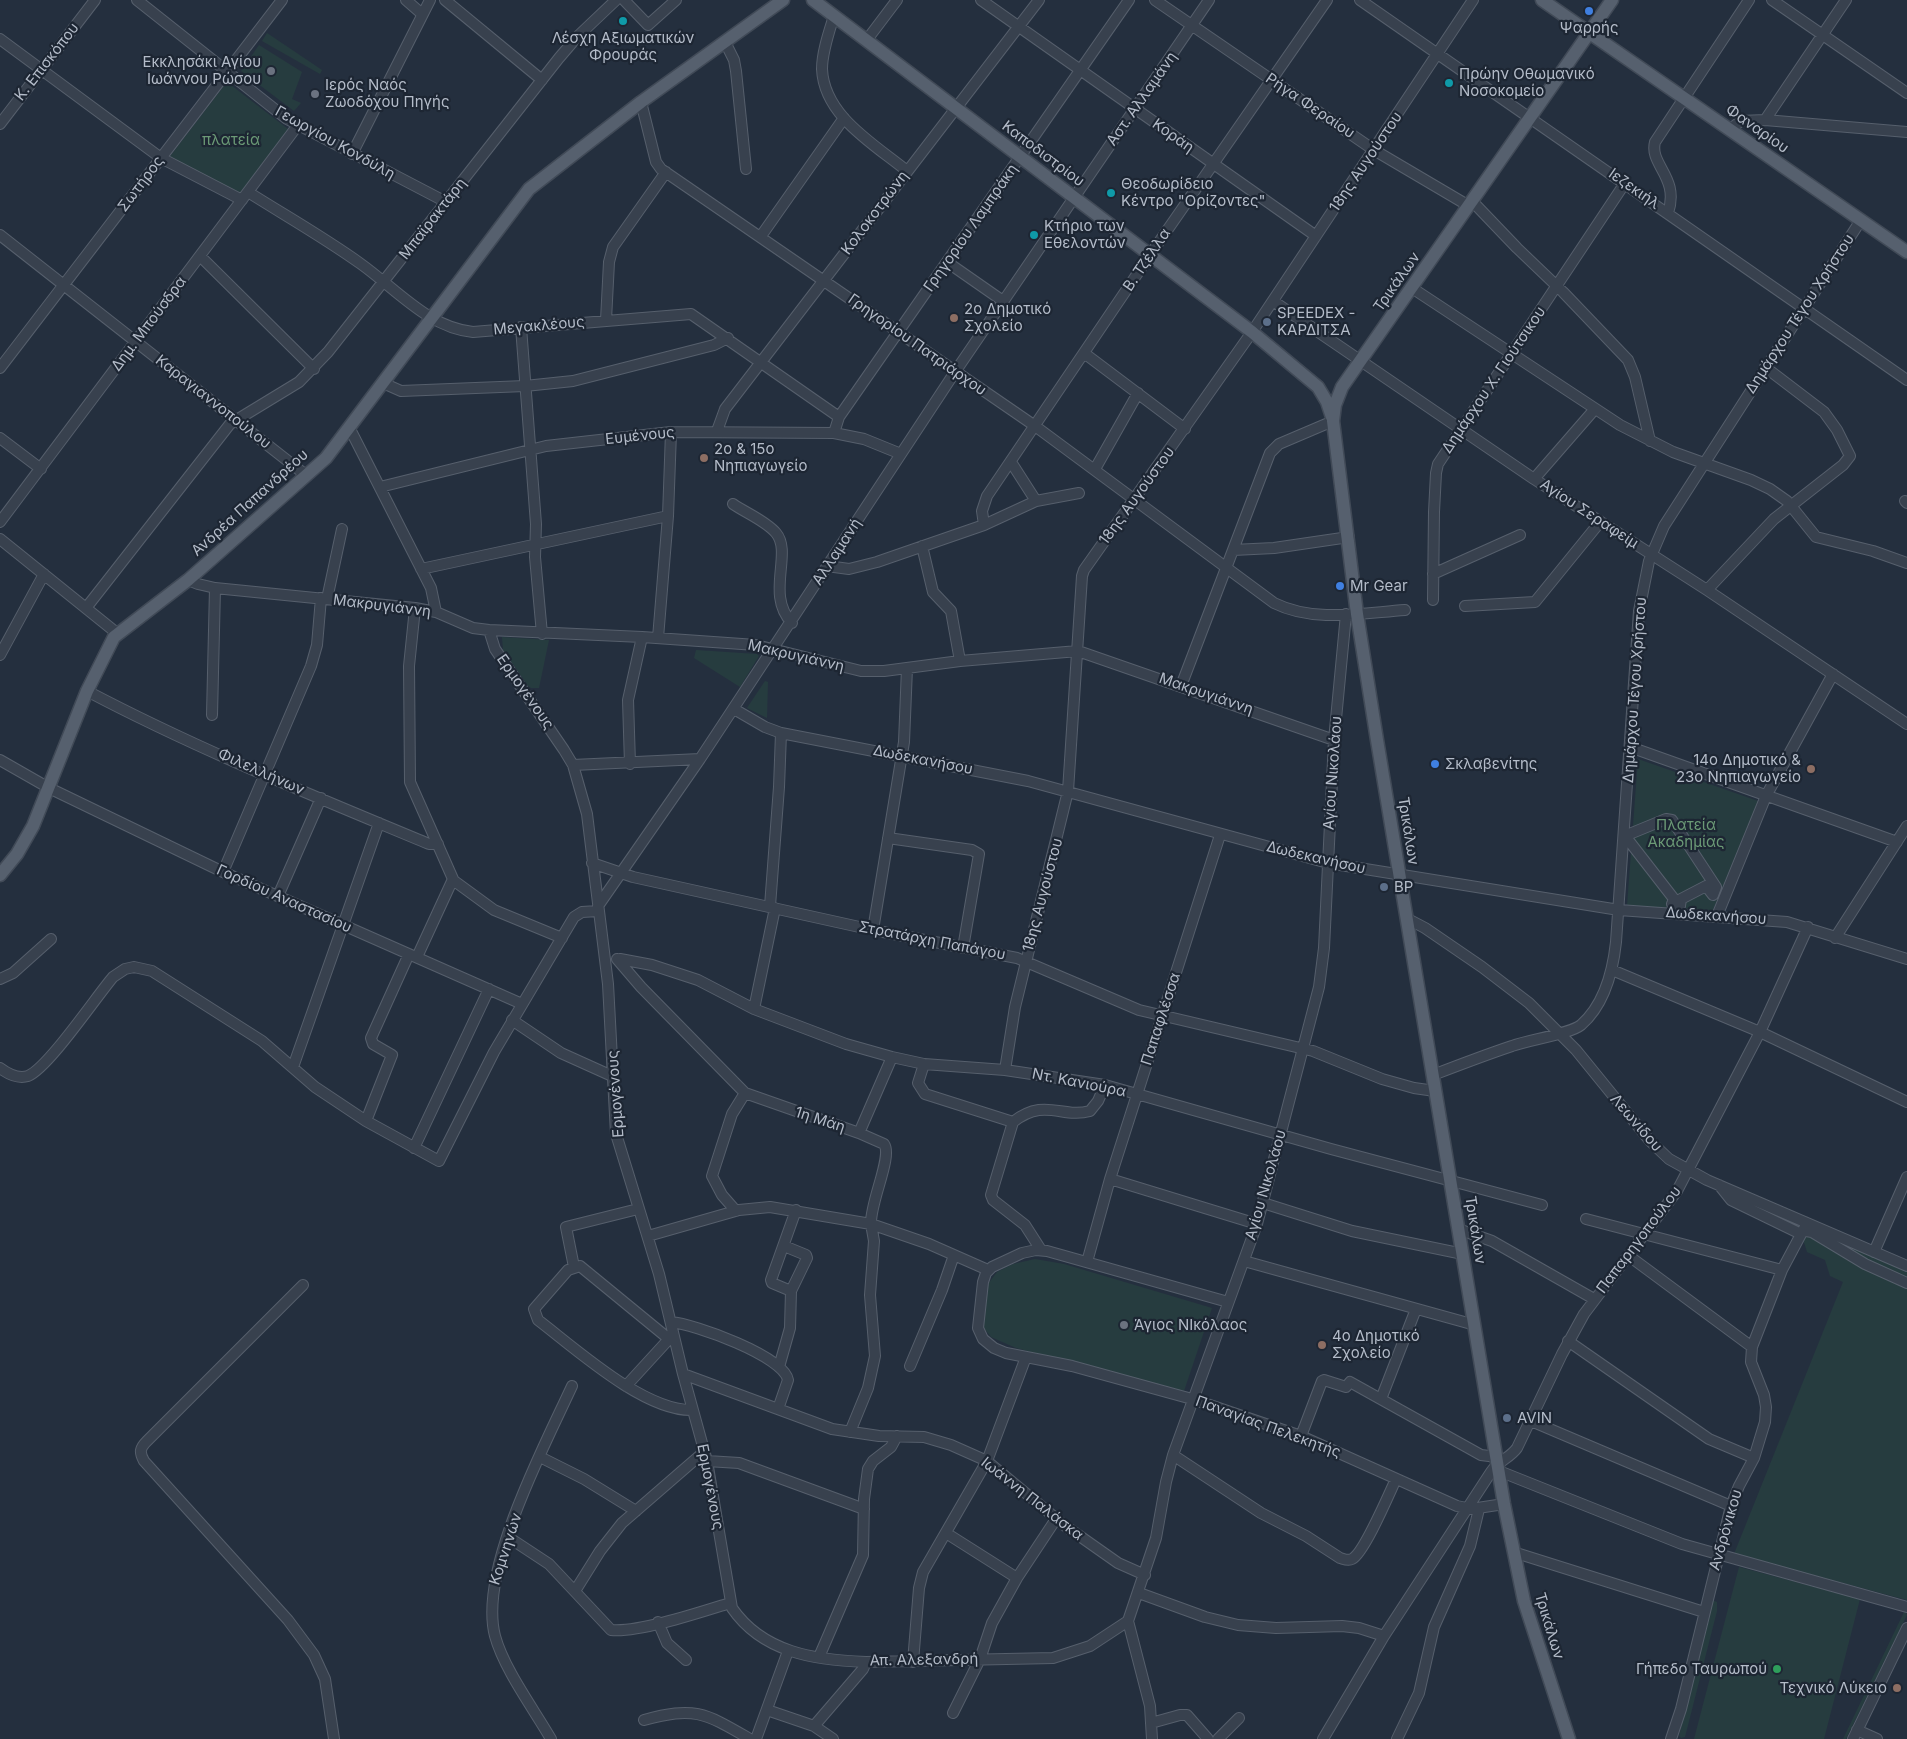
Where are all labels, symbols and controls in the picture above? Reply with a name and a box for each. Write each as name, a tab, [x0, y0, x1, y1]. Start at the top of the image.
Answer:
marker: Ψαρρής	[1583, 5, 1595, 17]
marker: Λέσχη Αξιωματικών Φρουράς	[617, 15, 629, 27]
street label: Κ. Επισκόπου	[11, 19, 83, 105]
place label: Ψαρρής	[1560, 19, 1618, 37]
place label: Λέσχη Αξιωματικών Φρουράς	[552, 29, 694, 64]
street label: Αστ. Αλλαμάνη	[1103, 49, 1181, 149]
place label: Εκκλησάκι Αγίου Ιωάννου Ρώσου	[142, 53, 261, 88]
marker: Εκκλησάκι Αγίου Ιωάννου Ρώσου	[265, 65, 277, 77]
place label: Πρώην Οθωμανικό Νοσοκομείο	[1459, 65, 1595, 100]
street label: Ρήγα Φεραίου	[1262, 70, 1358, 142]
place label: Ιερός Ναός Ζωοδόχου Πηγής	[325, 76, 449, 111]
marker: Πρώην Οθωμανικό Νοσοκομείο	[1443, 77, 1455, 89]
marker: Ιερός Ναός Ζωοδόχου Πηγής	[309, 88, 321, 100]
street label: Φαναρίου	[1722, 101, 1792, 157]
street label: Γεωργίου Κονδύλη	[272, 103, 398, 183]
street label: 18ης Αυγούστου	[1326, 109, 1406, 215]
street label: Κοράη	[1149, 115, 1197, 157]
street label: Καποδιστρίου	[998, 117, 1088, 191]
park label: πλατεία	[202, 131, 260, 149]
street label: Σωτήρος	[114, 153, 168, 215]
street label: Γρηγορίου Λαμπράκη	[920, 161, 1022, 295]
street label: Ιεζεκιήλ	[1605, 165, 1663, 213]
street label: Κολοκοτρώνη	[838, 168, 912, 258]
street label: Μπαϊρακτάρη	[396, 175, 470, 263]
place label: Θεοδωρίδειο Κέντρο "Ορίζοντες"	[1121, 175, 1265, 210]
marker: Θεοδωρίδειο Κέντρο "Ορίζοντες"	[1105, 187, 1117, 199]
place label: Κτήριο των Εθελοντών	[1044, 217, 1126, 252]
street label: Β. Τζέλλα	[1119, 225, 1175, 295]
marker: Κτήριο των Εθελοντών	[1028, 229, 1040, 241]
street label: Δημάρχου Τέγου Χρήστου	[1742, 231, 1858, 397]
street label: Τρικάλων	[1370, 249, 1424, 315]
street label: Δημ. Μπούσδρα	[108, 273, 190, 375]
street label: Γρηγορίου Πατριάρχου	[844, 290, 990, 400]
place label: 2ο Δημοτικό Σχολείο	[964, 300, 1051, 335]
street label: Δημάρχου Χ. Γιούτσικου	[1438, 303, 1550, 457]
place label: SPEEDEX - ΚΑΡΔΙΤΣΑ	[1277, 304, 1355, 339]
marker: 2ο Δημοτικό Σχολείο	[948, 312, 960, 324]
street label: Μεγακλέους	[493, 313, 585, 339]
marker: SPEEDEX - ΚΑΡΔΙΤΣΑ	[1261, 316, 1273, 328]
street label: Καραγιαννοπούλου	[152, 351, 274, 453]
street label: Ευμένους	[604, 423, 676, 449]
place label: 2ο & 15ο Νηπιαγωγείο	[714, 440, 807, 475]
street label: 18ης Αυγούστου	[1095, 443, 1179, 549]
street label: Ανδρέα Παπανδρέου	[188, 446, 312, 560]
marker: 2ο & 15ο Νηπιαγωγείο	[698, 452, 710, 464]
street label: Αγίου Σεραφείμ	[1536, 476, 1642, 552]
street label: Αλλαμανή	[809, 515, 865, 589]
place label: Mr Gear	[1350, 577, 1408, 595]
marker: Mr Gear	[1334, 580, 1346, 592]
street label: Μακρυγιάννη	[332, 591, 432, 621]
street label: Δημάρχου Τέγου Χρήστου	[1620, 597, 1650, 783]
street label: Μακρυγιάννη	[746, 636, 846, 676]
street label: Ερμογένους	[493, 651, 557, 733]
street label: Μακρυγιάννη	[1157, 669, 1255, 719]
street label: Αγίου Νικολάου	[1320, 716, 1346, 830]
street label: Δωδεκανήσου	[872, 742, 974, 778]
street label: Φιλελλήνων	[215, 745, 307, 799]
place label: 14ο Δημοτικό & 23ο Νηπιαγωγείο	[1676, 751, 1801, 786]
place label: Σκλαβενίτης	[1445, 755, 1537, 773]
marker: Σκλαβενίτης	[1429, 758, 1441, 770]
marker: 14ο Δημοτικό & 23ο Νηπιαγωγείο	[1805, 763, 1817, 775]
street label: Τρικάλων	[1394, 796, 1422, 866]
park label: Πλατεία Ακαδημίας	[1647, 816, 1725, 851]
street label: 18ης Αυγούστου	[1019, 836, 1067, 954]
street label: Δωδεκανήσου	[1265, 838, 1367, 878]
street label: Γορδίου Αναστασίου	[214, 861, 354, 937]
place label: BP	[1394, 878, 1413, 896]
marker: BP	[1378, 881, 1390, 893]
street label: Δωδεκανήσου	[1665, 903, 1767, 929]
street label: Στρατάρχη Παπάγου	[857, 918, 1007, 964]
street label: Παπαφλέσσα	[1138, 970, 1184, 1068]
street label: Ερμογένους	[604, 1050, 628, 1138]
street label: Ντ. Κανιούρα	[1030, 1065, 1128, 1101]
street label: Λεωνίδου	[1606, 1091, 1666, 1155]
street label: 1η Μάη	[793, 1103, 847, 1137]
street label: Αγίου Νικολάου	[1242, 1128, 1290, 1242]
street label: Παπαρηγοπούλου	[1593, 1183, 1685, 1297]
street label: Τρικάλων	[1461, 1195, 1489, 1265]
place label: Άγιος ΝΙκόλαος	[1134, 1316, 1247, 1334]
marker: Άγιος ΝΙκόλαος	[1118, 1319, 1130, 1331]
place label: 4ο Δημοτικό Σχολείο	[1332, 1327, 1420, 1362]
marker: 4ο Δημοτικό Σχολείο	[1316, 1339, 1328, 1351]
street label: Παναγίας Πελεκητής	[1193, 1392, 1343, 1462]
place label: AVIN	[1517, 1409, 1552, 1427]
marker: AVIN	[1501, 1412, 1513, 1424]
street label: Ερμογένους	[693, 1442, 727, 1532]
street label: Ιωάννη Παλάσκα	[977, 1454, 1087, 1544]
street label: Ανδρόνικου	[1706, 1487, 1746, 1573]
street label: Κομνηνών	[486, 1511, 526, 1587]
street label: Τρικάλων	[1530, 1590, 1568, 1662]
street label: Απ. Αλεξανδρή	[870, 1650, 978, 1670]
place label: Γήπεδο Ταυρωπού	[1636, 1660, 1767, 1678]
marker: Γήπεδο Ταυρωπού	[1771, 1663, 1783, 1675]
place label: Τεχνικό Λύκειο	[1780, 1679, 1887, 1697]
marker: Τεχνικό Λύκειο	[1891, 1682, 1903, 1694]

